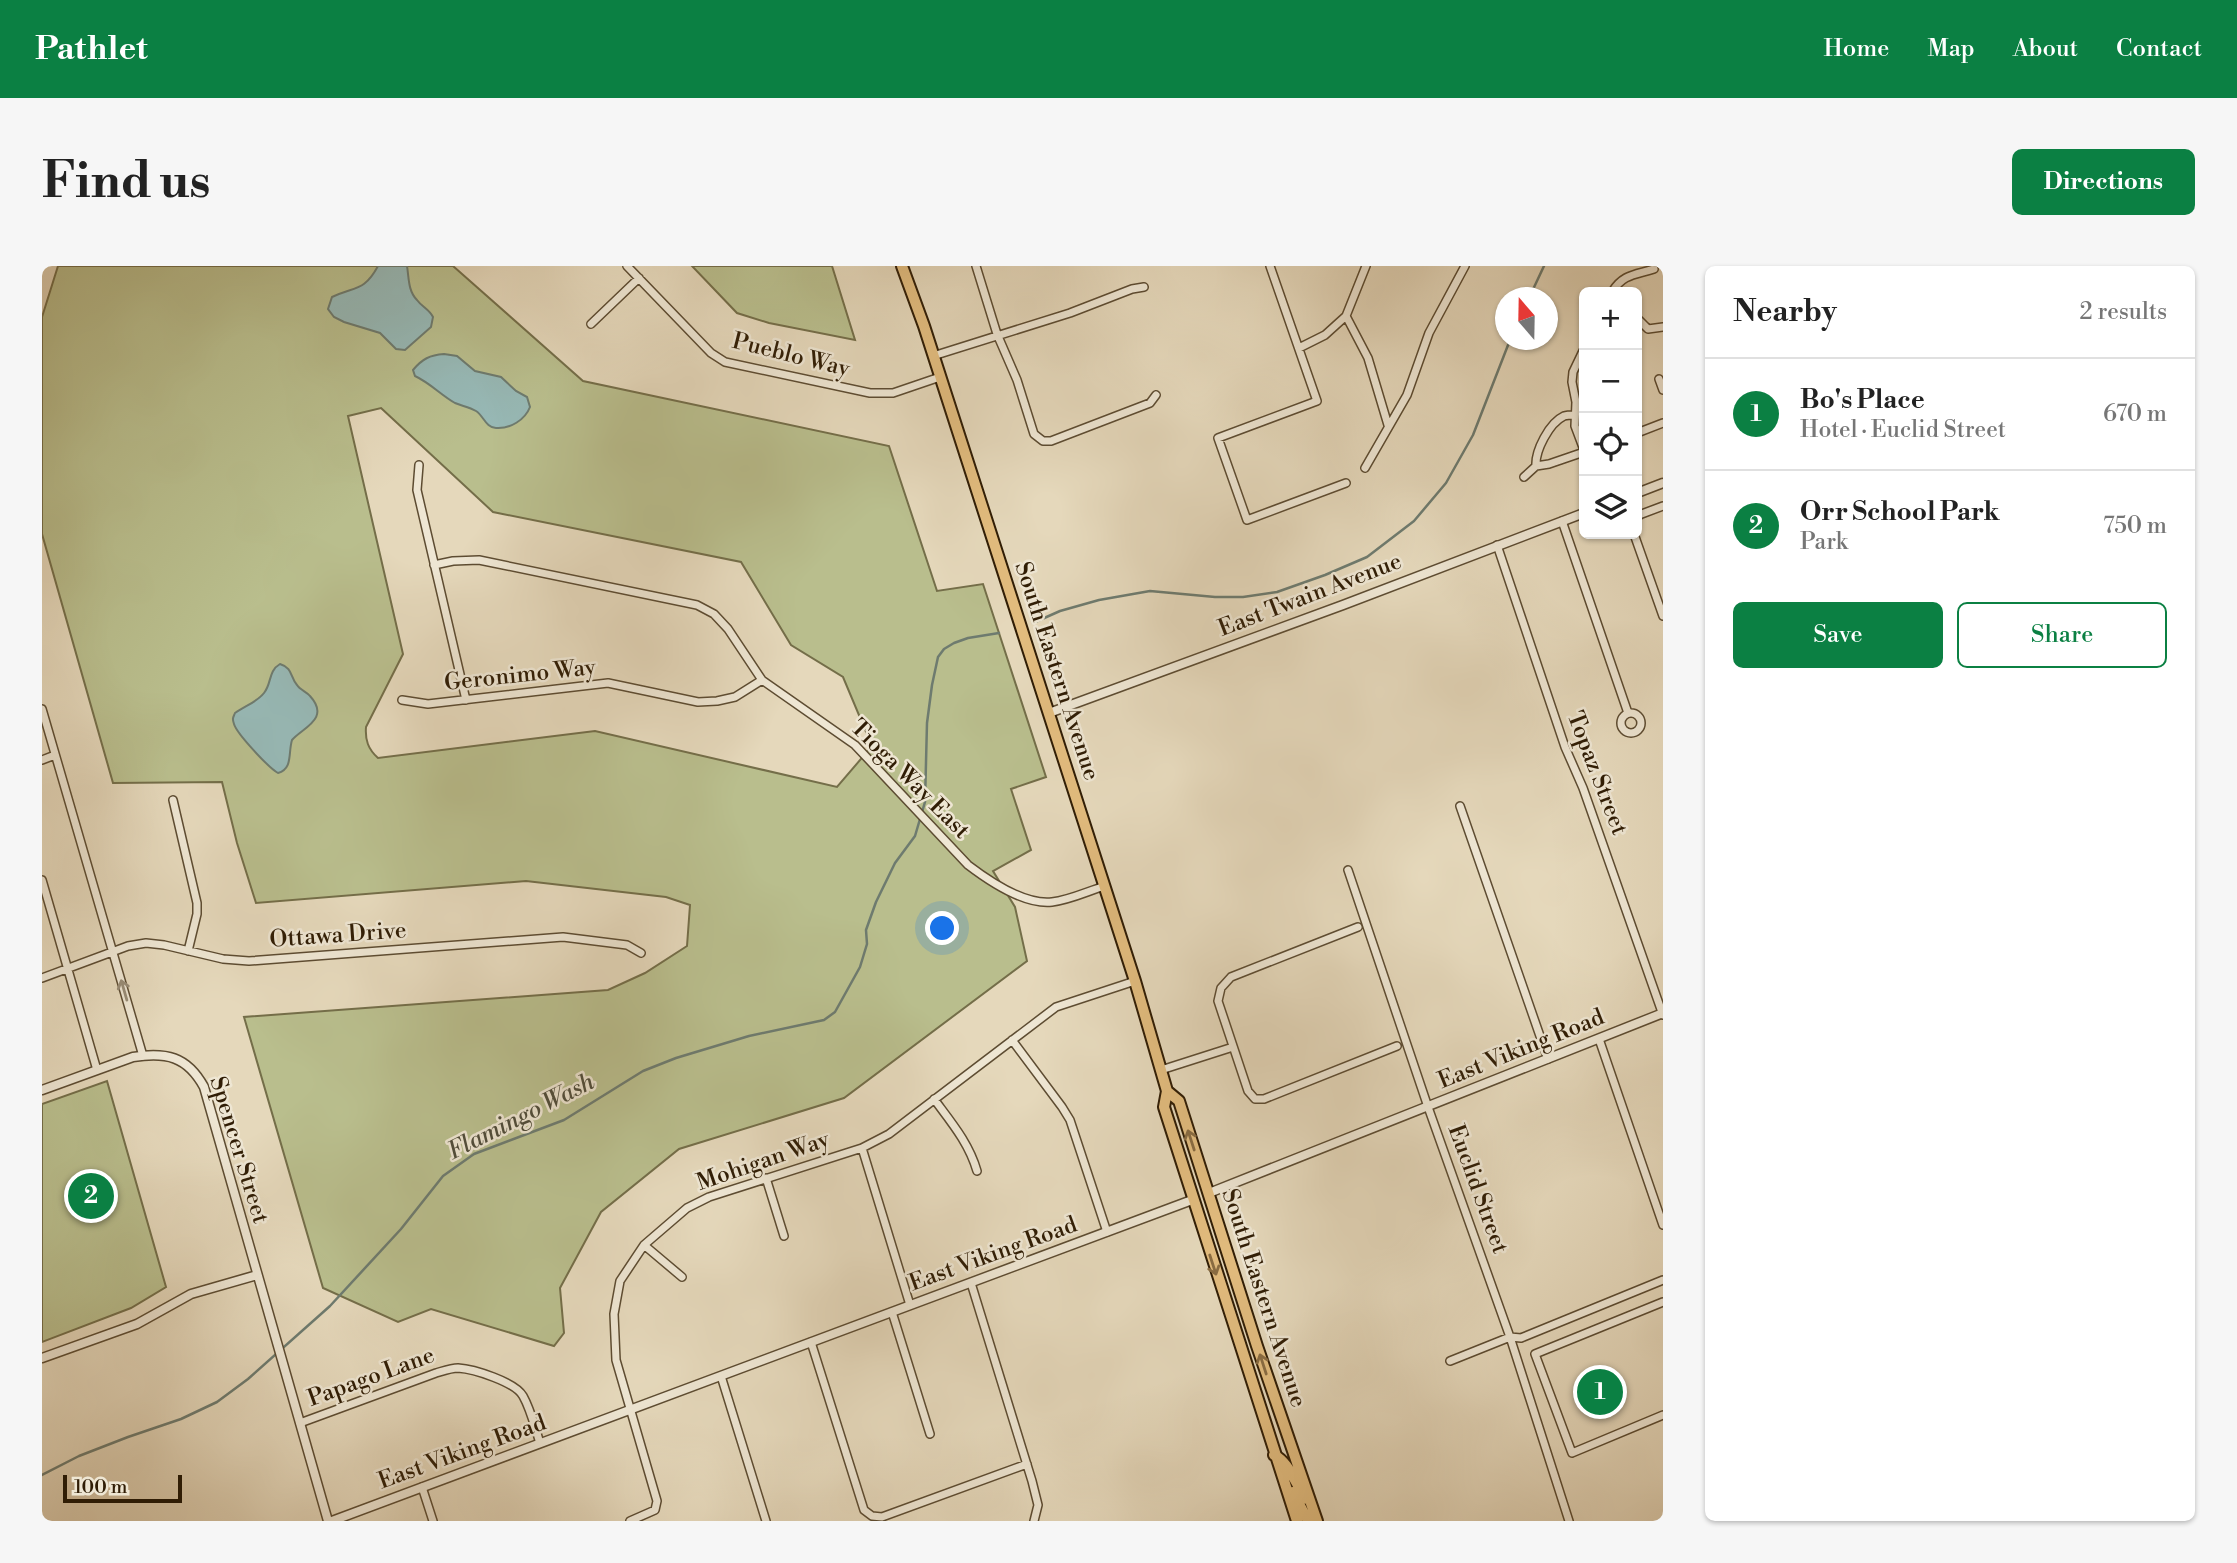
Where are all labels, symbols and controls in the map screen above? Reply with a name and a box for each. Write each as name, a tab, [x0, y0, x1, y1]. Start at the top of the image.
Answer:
text: Pathlet	[35, 29, 148, 70]
text: Home	[1824, 34, 1889, 64]
text: Map	[1927, 34, 1975, 64]
text: About	[2013, 34, 2078, 64]
text: Contact	[2116, 34, 2202, 64]
button: Directions	[2012, 149, 2195, 215]
text: Find us	[42, 152, 211, 213]
north arrow	[1495, 287, 1558, 350]
map controls	[1579, 287, 1642, 539]
button: +	[1579, 287, 1642, 350]
text: Nearby	[1733, 293, 1837, 331]
text: 2 results	[2080, 298, 2167, 326]
street label: Pueblo Way	[729, 327, 854, 383]
button: −	[1579, 350, 1642, 413]
text: Bo's Place	[1800, 384, 1925, 416]
text: 1	[1750, 400, 1762, 428]
text: 670 m	[2103, 400, 2167, 428]
button: locate	[1579, 413, 1642, 476]
text: Hotel · Euclid Street	[1800, 416, 2006, 444]
button: layers	[1579, 476, 1642, 539]
text: Orr School Park	[1800, 496, 2000, 528]
text: 2	[1749, 512, 1763, 540]
text: 750 m	[2103, 512, 2167, 540]
text: Park	[1800, 528, 1848, 556]
street label: East Twain Avenue	[1214, 547, 1406, 643]
street label: South Eastern Avenue	[1008, 558, 1106, 784]
button: Save	[1733, 602, 1943, 668]
button: Share	[1957, 602, 2167, 668]
street label: Geronimo Way	[443, 653, 598, 697]
street label: Topaz Street	[1561, 707, 1633, 839]
street label: Tioga Way East	[844, 713, 976, 845]
your location	[925, 911, 959, 945]
street label: Ottawa Drive	[269, 916, 407, 954]
one-way arrow	[116, 979, 129, 1001]
street label: East Viking Road	[1434, 1003, 1608, 1095]
water label: Flamingo Wash	[443, 1067, 600, 1167]
street label: Spencer Street	[203, 1073, 275, 1227]
street label: Euclid Street	[1442, 1121, 1514, 1257]
street label: Mohigan Way	[693, 1125, 834, 1197]
one-way arrow	[1184, 1129, 1197, 1151]
pin: 2	[68, 1170, 114, 1222]
street label: South Eastern Avenue	[1215, 1185, 1313, 1411]
street label: East Viking Road	[905, 1211, 1081, 1297]
one-way arrow	[1208, 1253, 1220, 1275]
street label: Papago Lane	[304, 1341, 438, 1413]
one-way arrow	[1256, 1353, 1269, 1375]
pin: 1	[1577, 1366, 1623, 1418]
street label: East Viking Road	[374, 1409, 550, 1495]
scale bar	[63, 1472, 182, 1504]
text: 100 m	[74, 1475, 127, 1499]

